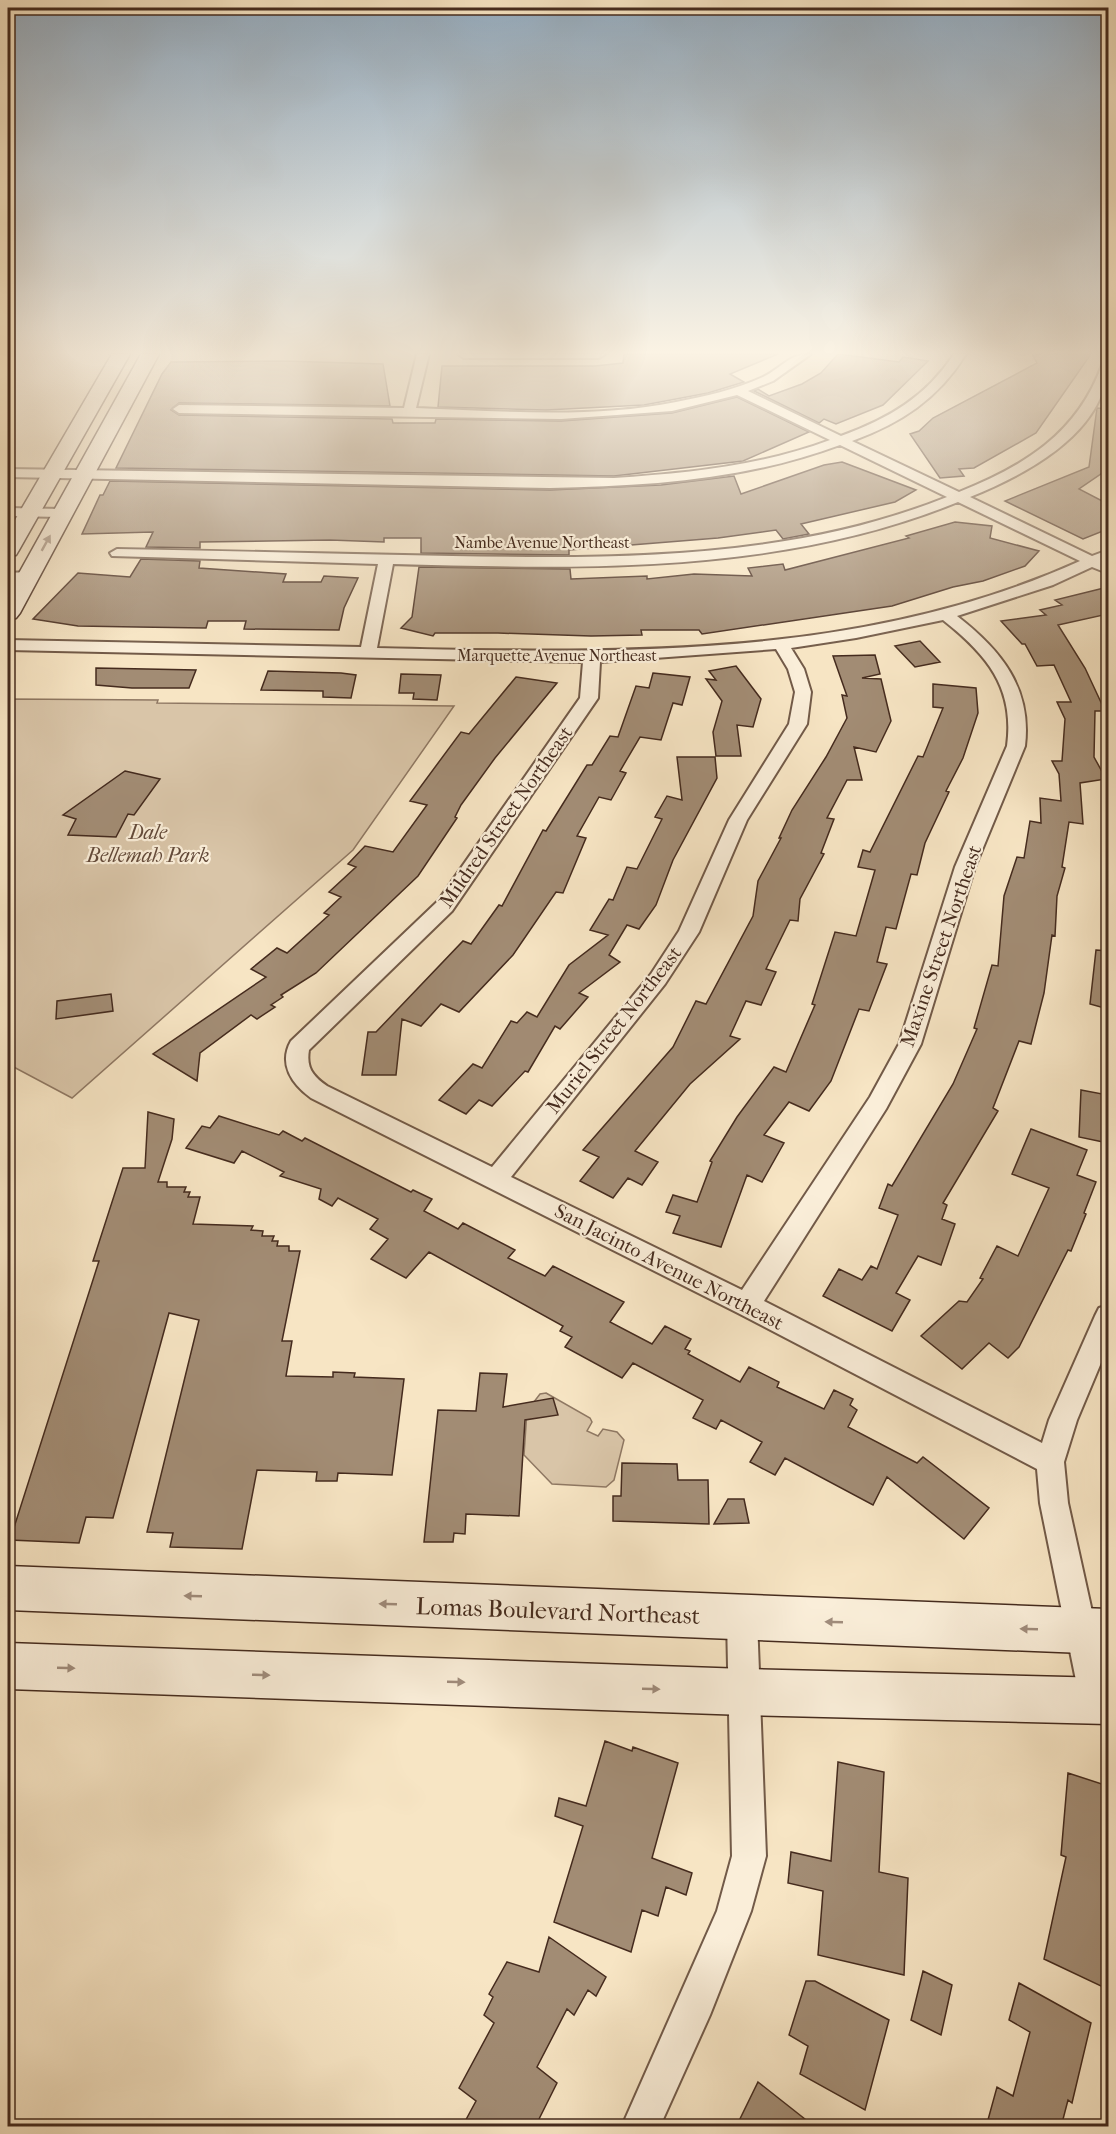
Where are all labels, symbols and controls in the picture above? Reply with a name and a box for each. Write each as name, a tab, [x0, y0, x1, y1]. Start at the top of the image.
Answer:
street label: Nambe Avenue Northeast	[454, 533, 630, 552]
one-way arrow	[41, 534, 51, 551]
street label: Marquette Avenue Northeast	[457, 646, 657, 665]
street label: Mildred Street Northeast	[435, 722, 577, 912]
park label: Dale Bellemah Park	[86, 821, 209, 867]
street label: Maxine Street Northeast	[896, 842, 986, 1050]
street label: Muriel Street Northeast	[542, 942, 686, 1118]
street label: San Jacinto Avenue Northeast	[551, 1199, 787, 1335]
one-way arrow	[183, 1592, 202, 1601]
street label: Lomas Boulevard Northeast	[415, 1592, 701, 1630]
one-way arrow	[378, 1600, 397, 1609]
one-way arrow	[825, 1617, 844, 1626]
one-way arrow	[1020, 1624, 1039, 1633]
one-way arrow	[56, 1663, 75, 1672]
one-way arrow	[251, 1670, 270, 1679]
one-way arrow	[446, 1677, 465, 1686]
one-way arrow	[641, 1684, 660, 1693]

